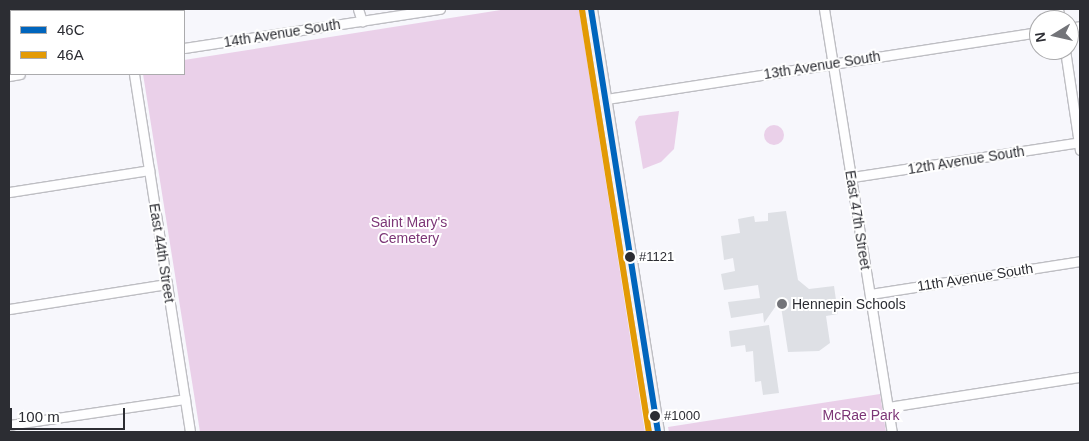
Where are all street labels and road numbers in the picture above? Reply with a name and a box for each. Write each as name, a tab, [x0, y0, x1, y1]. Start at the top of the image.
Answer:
street label: 14th Avenue South	[222, 15, 342, 51]
street label: 13th Avenue South	[762, 47, 882, 83]
street label: 12th Avenue South	[906, 142, 1026, 178]
street label: East 47th Street	[842, 169, 874, 271]
street label: East 44th Street	[146, 202, 178, 304]
street label: 11th Avenue South	[916, 259, 1034, 295]

